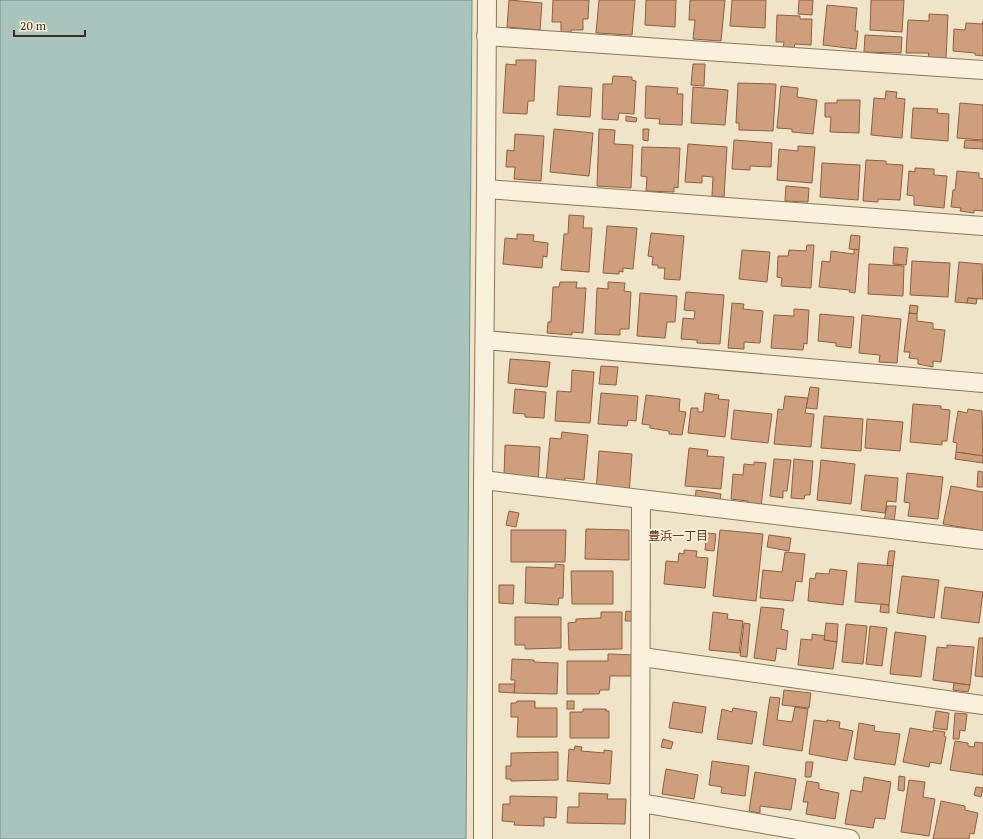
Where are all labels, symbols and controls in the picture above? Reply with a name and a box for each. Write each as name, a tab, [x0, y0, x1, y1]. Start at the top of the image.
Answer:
scale bar	[14, 12, 85, 38]
text: 20 m	[20, 18, 47, 33]
district label: 豊浜一丁目	[648, 528, 708, 543]

